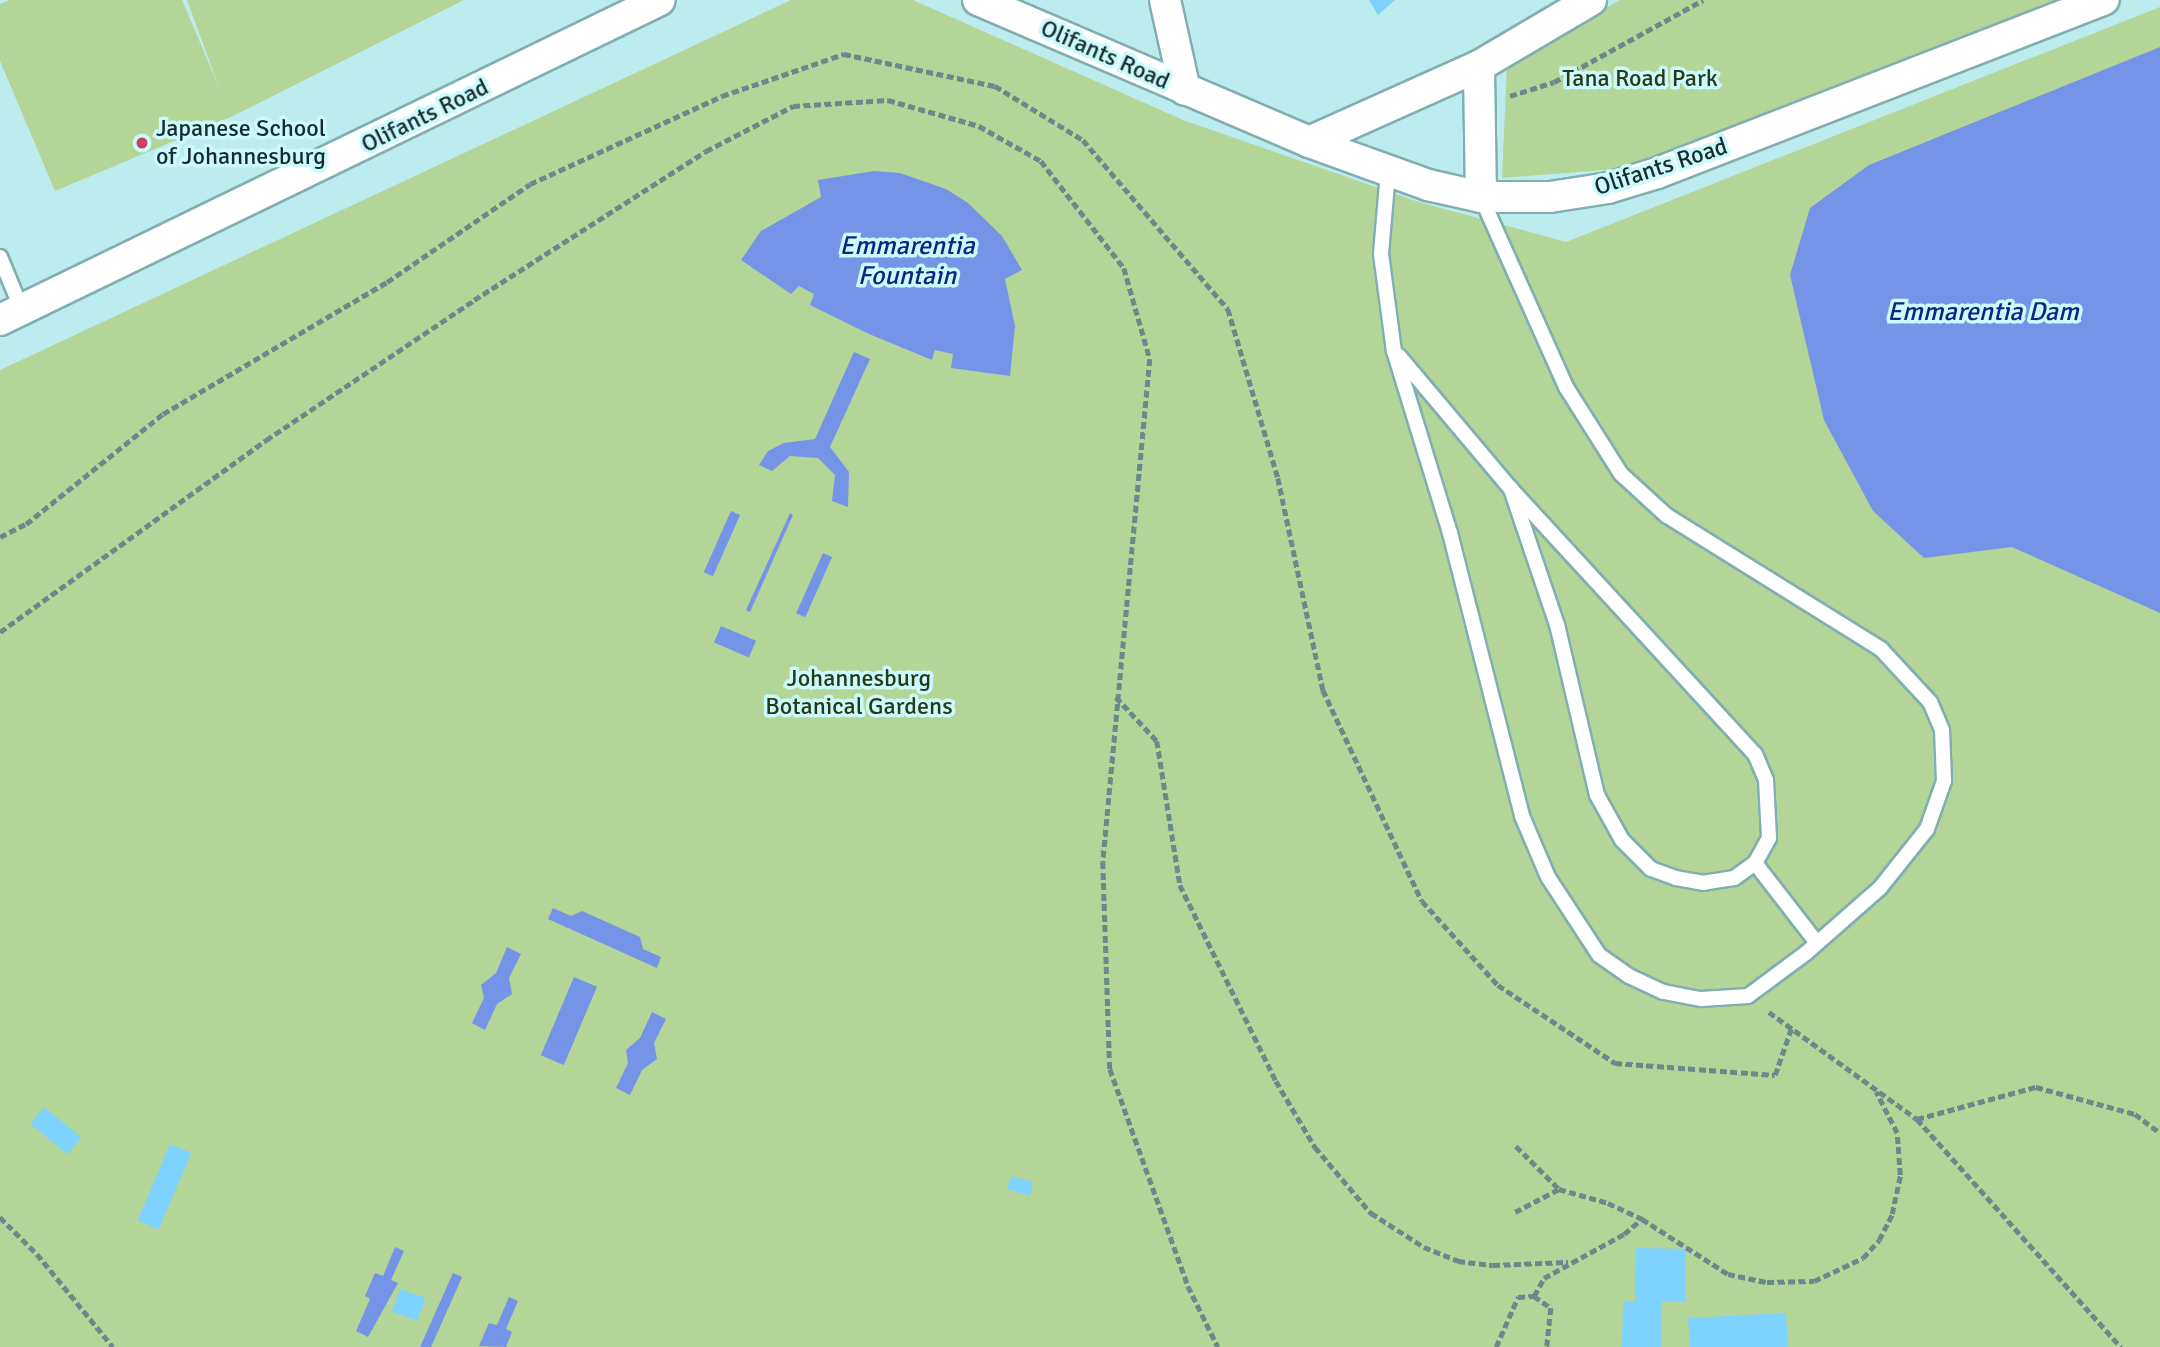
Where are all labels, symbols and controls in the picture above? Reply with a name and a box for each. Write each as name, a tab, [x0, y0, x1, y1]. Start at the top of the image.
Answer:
street label: Olifants Road	[1036, 14, 1174, 96]
park label: Tana Road Park	[1562, 65, 1718, 93]
street label: Olifants Road	[357, 73, 493, 159]
place label: Japanese School of Johannesburg	[156, 115, 326, 171]
street label: Olifants Road	[1591, 132, 1731, 202]
marker: Japanese School of Johannesburg	[134, 135, 150, 151]
water label: Emmarentia Fountain	[839, 231, 975, 292]
water label: Emmarentia Dam	[1887, 297, 2079, 329]
park label: Johannesburg Botanical Gardens	[765, 665, 953, 721]

